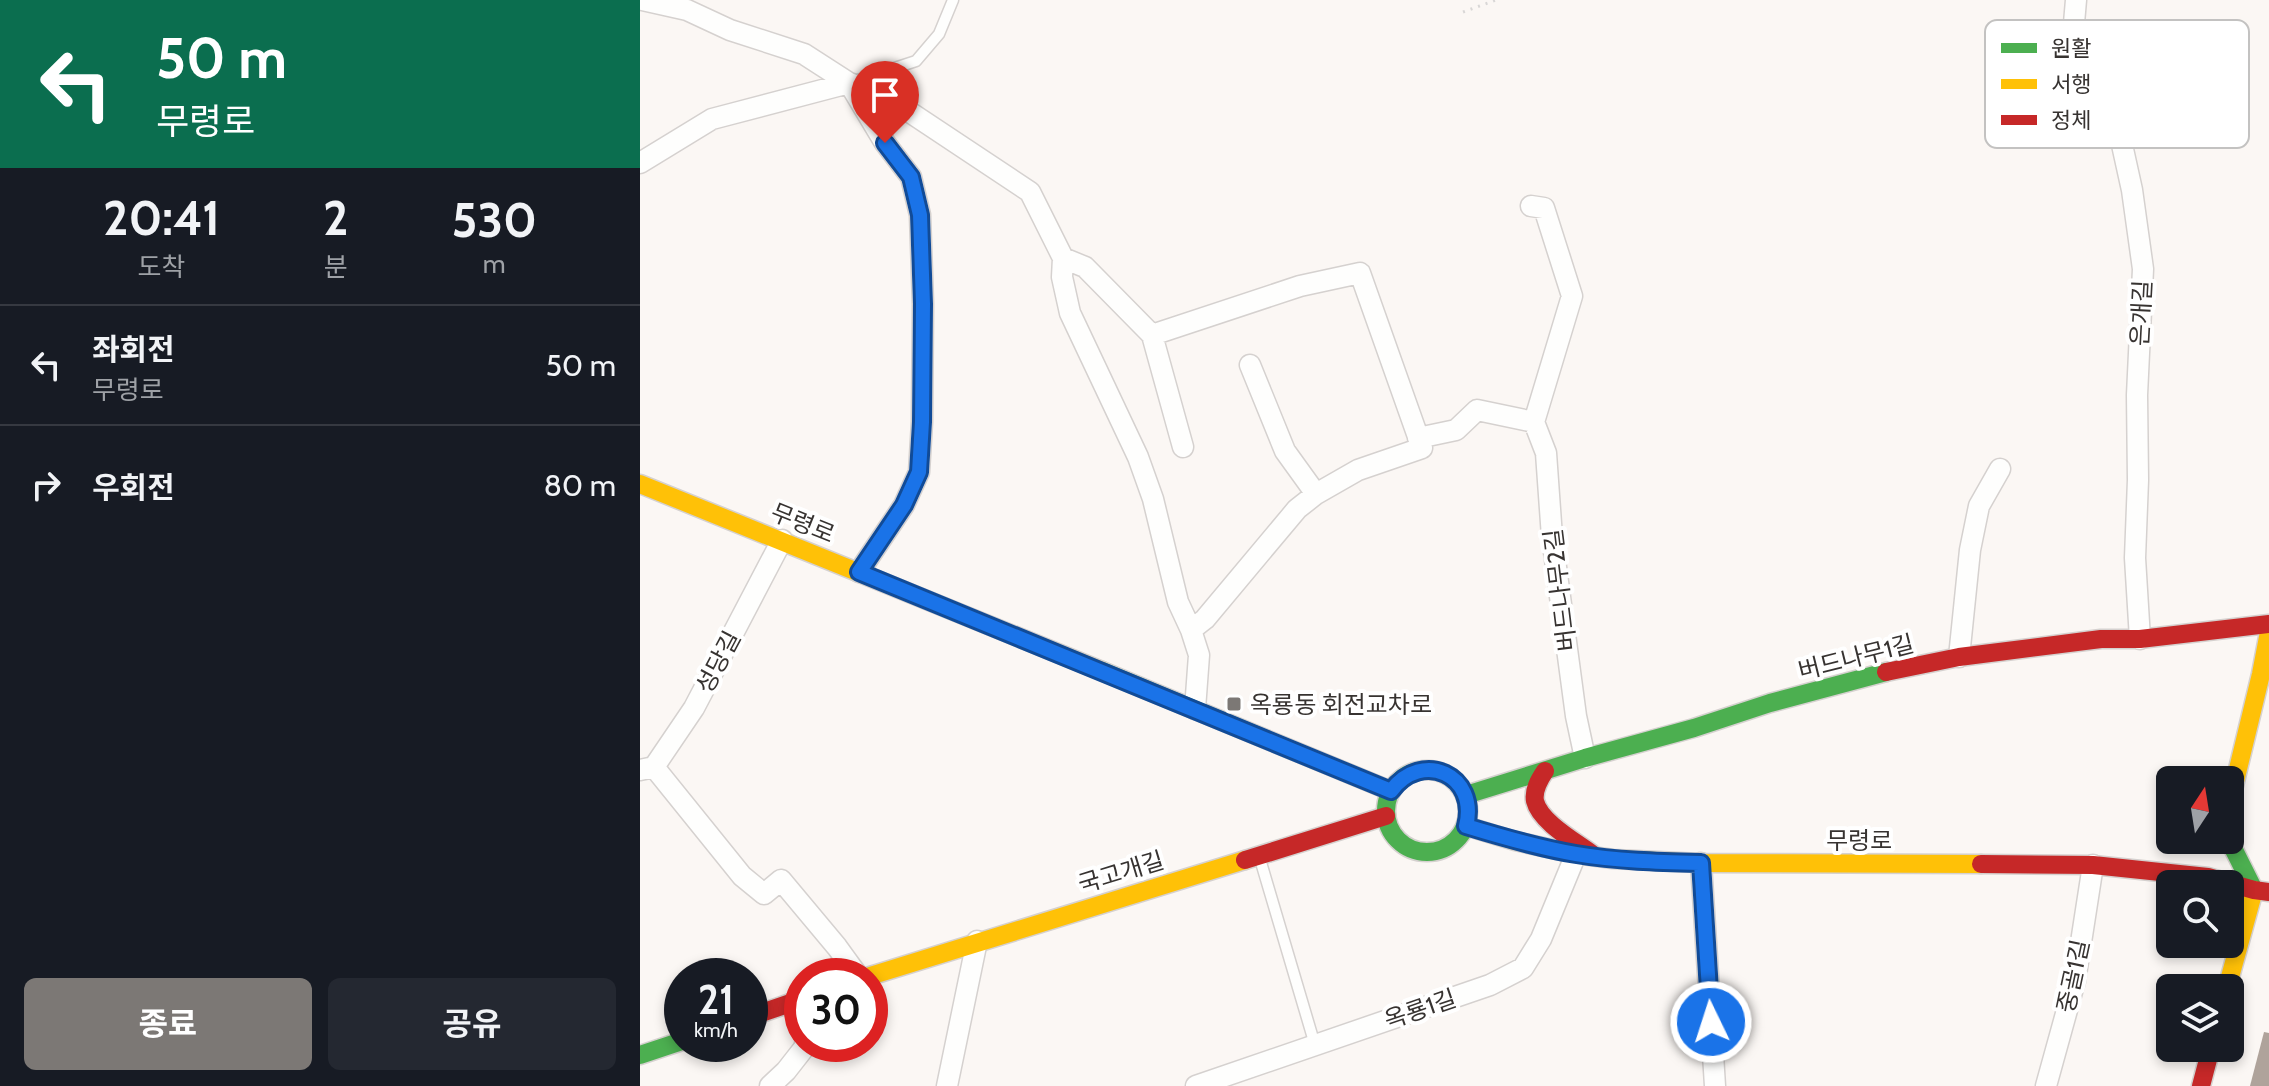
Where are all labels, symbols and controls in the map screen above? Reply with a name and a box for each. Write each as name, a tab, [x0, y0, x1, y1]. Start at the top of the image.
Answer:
legend	[1985, 20, 2249, 148]
text: 50 m	[156, 24, 287, 92]
icon: left	[24, 32, 128, 136]
text: 원활	[2051, 35, 2091, 62]
pin	[851, 61, 919, 143]
text: 서행	[2051, 71, 2091, 98]
icon: arrive	[863, 73, 907, 117]
text: 무령로	[156, 99, 255, 143]
text: 정체	[2051, 107, 2091, 134]
text: 20:41	[103, 189, 220, 247]
text: 2	[323, 189, 348, 247]
text: 530	[451, 191, 537, 249]
text: m	[483, 248, 506, 280]
text: 도착	[138, 251, 185, 283]
text: 분	[324, 251, 348, 283]
street label: 은개길	[2125, 279, 2157, 347]
text: 좌회전	[92, 331, 175, 368]
icon: left	[24, 343, 68, 387]
text: 50 m	[546, 347, 616, 384]
text: 무령로	[92, 374, 164, 406]
icon: right	[24, 463, 68, 507]
text: 80 m	[544, 467, 616, 504]
text: 우회전	[92, 469, 175, 506]
street label: 무령로	[767, 497, 839, 549]
street label: 버드나무2길	[1538, 527, 1582, 653]
street label: 성당길	[690, 626, 746, 698]
street label: 버드나무1길	[1795, 629, 1917, 685]
place label: 옥룡동 회전교차로	[1250, 690, 1432, 719]
marker: 옥룡동 회전교차로	[1225, 695, 1243, 713]
north arrow	[2156, 766, 2244, 854]
map controls	[2156, 766, 2244, 1062]
street label: 무령로	[1826, 826, 1892, 855]
street label: 국고개길	[1075, 845, 1167, 899]
button: search	[2156, 870, 2244, 958]
street label: 중골1길	[2051, 937, 2095, 1015]
speed limit sign: 30	[784, 958, 888, 1062]
button: layers	[2156, 974, 2244, 1062]
text: 21	[698, 975, 734, 1024]
button: 종료	[24, 978, 312, 1070]
button: 공유	[328, 978, 616, 1070]
position arrow	[1669, 980, 1753, 1064]
street label: 옥룡1길	[1380, 983, 1460, 1035]
text: km/h	[694, 1018, 738, 1042]

